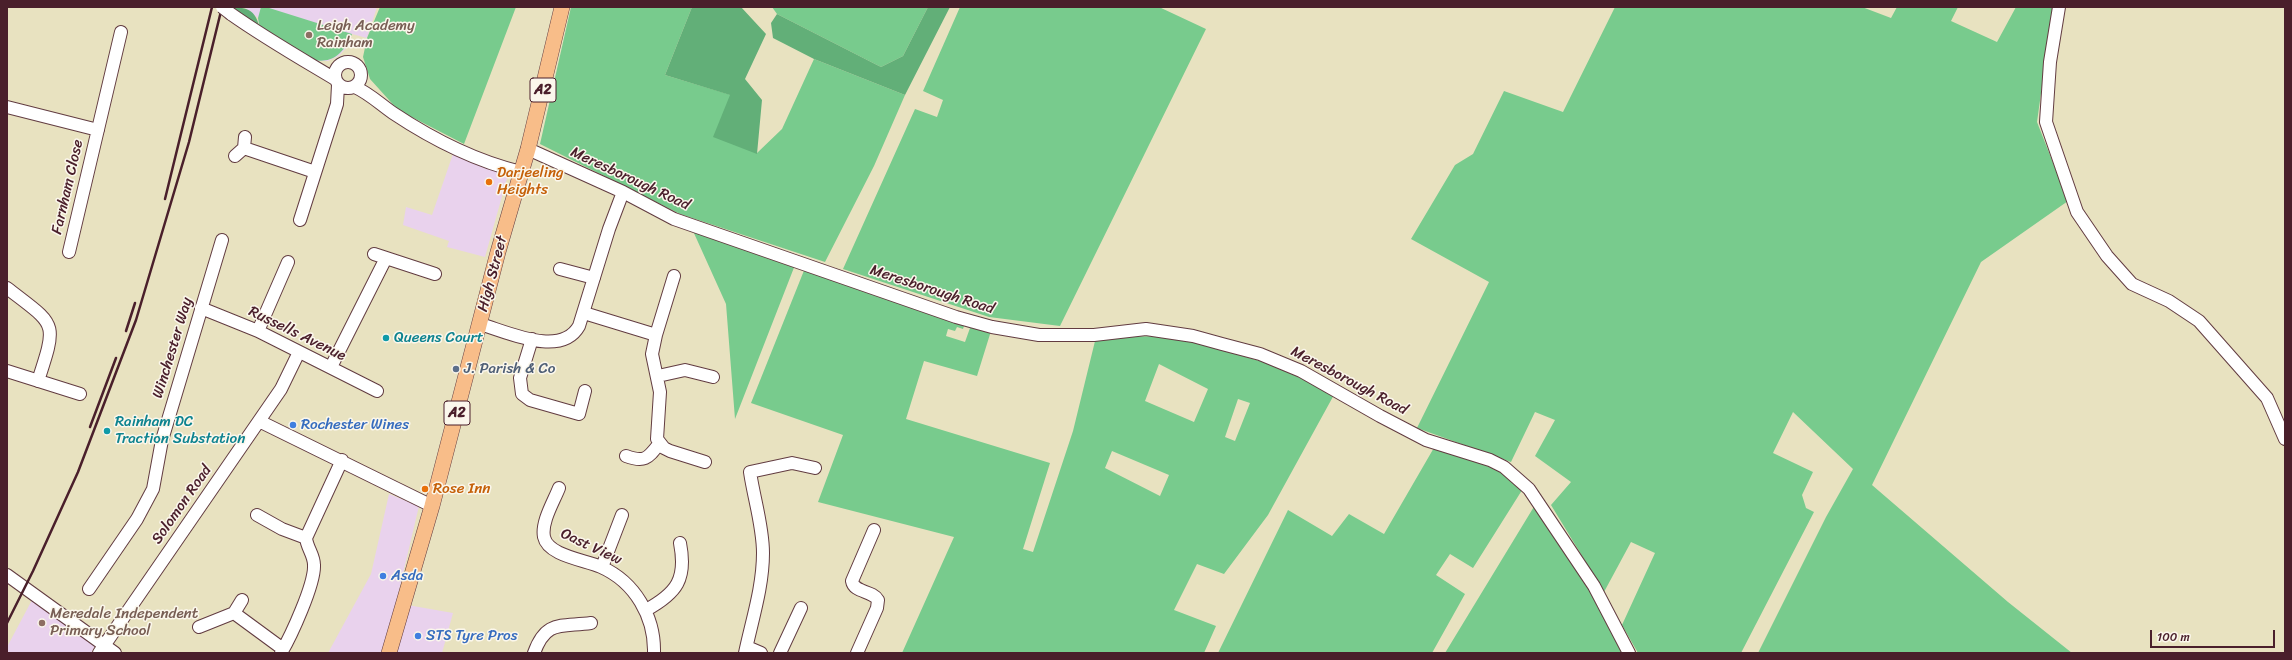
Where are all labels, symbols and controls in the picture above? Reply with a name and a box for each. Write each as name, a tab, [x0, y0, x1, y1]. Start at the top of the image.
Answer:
place label: Leigh Academy Rainham	[317, 17, 415, 52]
marker: Leigh Academy Rainham	[304, 30, 314, 40]
road number: A2	[530, 78, 556, 102]
street label: Farnham Close	[48, 138, 88, 236]
street label: Meresborough Road	[568, 143, 692, 215]
place label: Darjeeling Heights	[497, 164, 564, 199]
marker: Darjeeling Heights	[484, 177, 494, 187]
street label: High Street	[474, 234, 512, 314]
street label: Meresborough Road	[868, 261, 996, 319]
street label: Winchester Way	[149, 295, 197, 401]
street label: Russells Avenue	[245, 303, 349, 365]
place label: Queens Court	[394, 329, 483, 347]
marker: Queens Court	[381, 333, 391, 343]
street label: Meresborough Road	[1288, 343, 1410, 419]
place label: J. Parish & Co	[464, 360, 555, 378]
marker: J. Parish & Co	[451, 364, 461, 374]
road number: A2	[444, 401, 470, 425]
place label: Rainham DC Traction Substation	[115, 413, 245, 448]
place label: Rochester Wines	[301, 416, 409, 434]
marker: Rochester Wines	[288, 420, 298, 430]
marker: Rainham DC Traction Substation	[102, 426, 112, 436]
street label: Solomon Road	[148, 462, 216, 548]
place label: Rose Inn	[433, 480, 490, 498]
marker: Rose Inn	[420, 484, 430, 494]
street label: Oast View	[557, 525, 625, 569]
place label: Asda	[391, 567, 423, 585]
marker: Asda	[378, 571, 388, 581]
place label: Meredale Independent Primary School	[50, 605, 198, 640]
marker: Meredale Independent Primary School	[37, 618, 47, 628]
scale bar	[2152, 622, 2277, 648]
text: 100 m	[2157, 626, 2190, 648]
place label: STS Tyre Pros	[426, 627, 518, 645]
marker: STS Tyre Pros	[413, 631, 423, 641]

